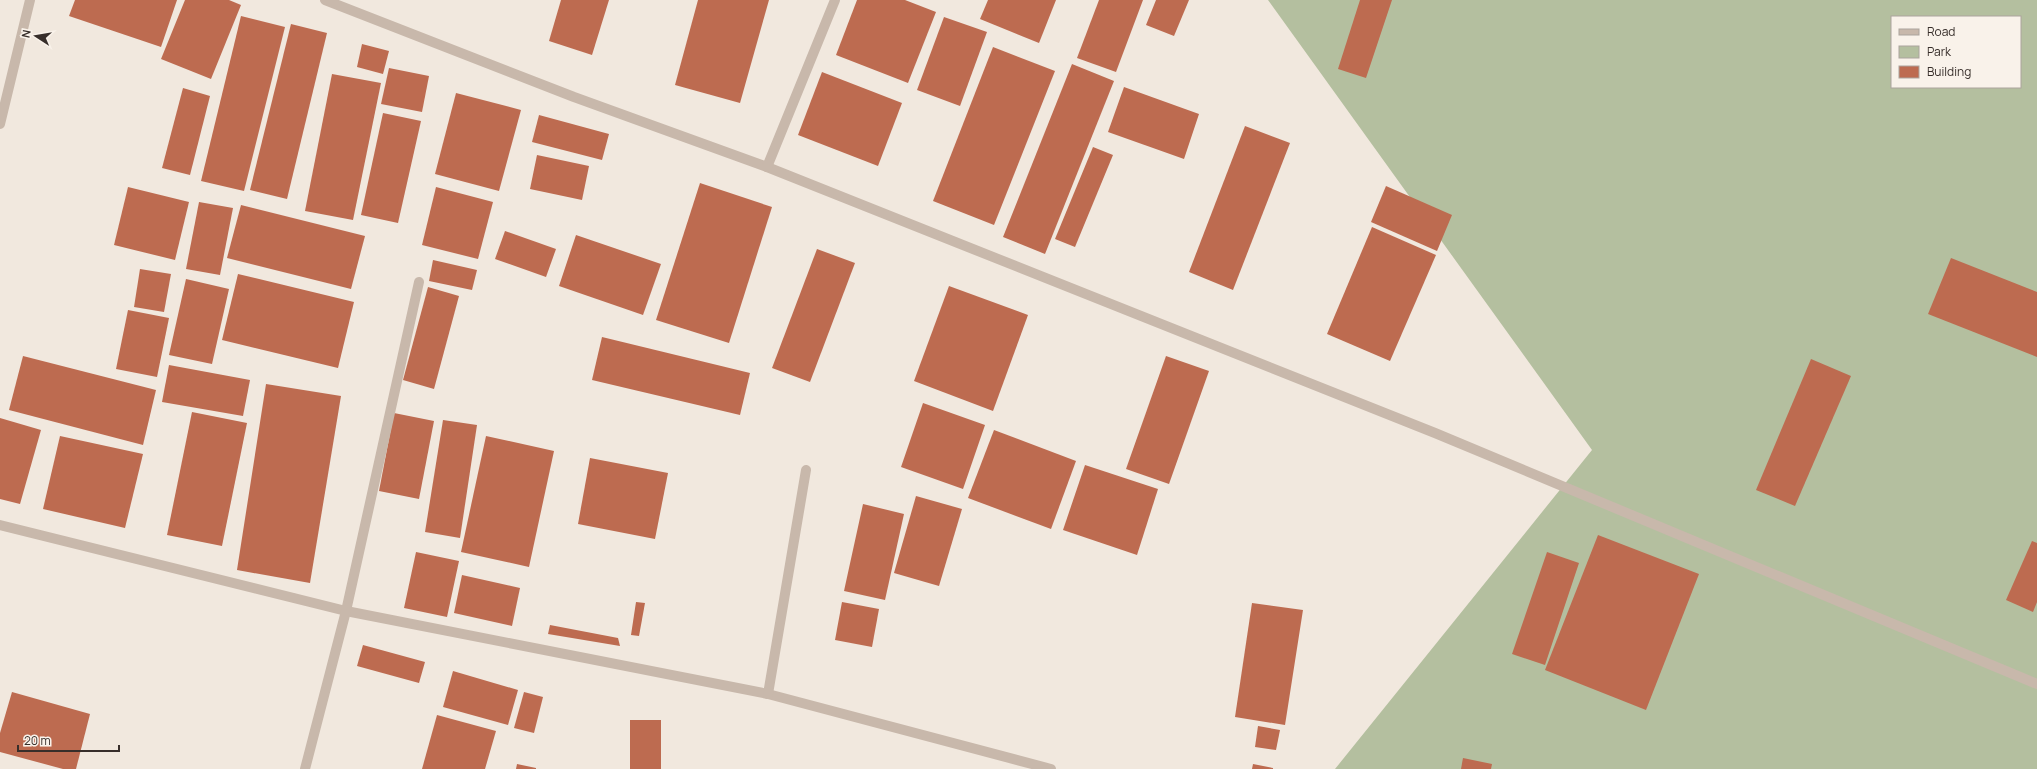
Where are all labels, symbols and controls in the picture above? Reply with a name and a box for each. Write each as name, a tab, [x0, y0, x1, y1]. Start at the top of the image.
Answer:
north arrow	[16, 16, 56, 56]
legend	[1891, 16, 2021, 88]
text: Road	[1927, 23, 1955, 40]
text: N	[18, 28, 34, 39]
text: Park	[1927, 43, 1952, 60]
text: Building	[1927, 63, 1971, 80]
scale bar	[18, 727, 119, 753]
text: 20 m	[24, 732, 51, 749]

